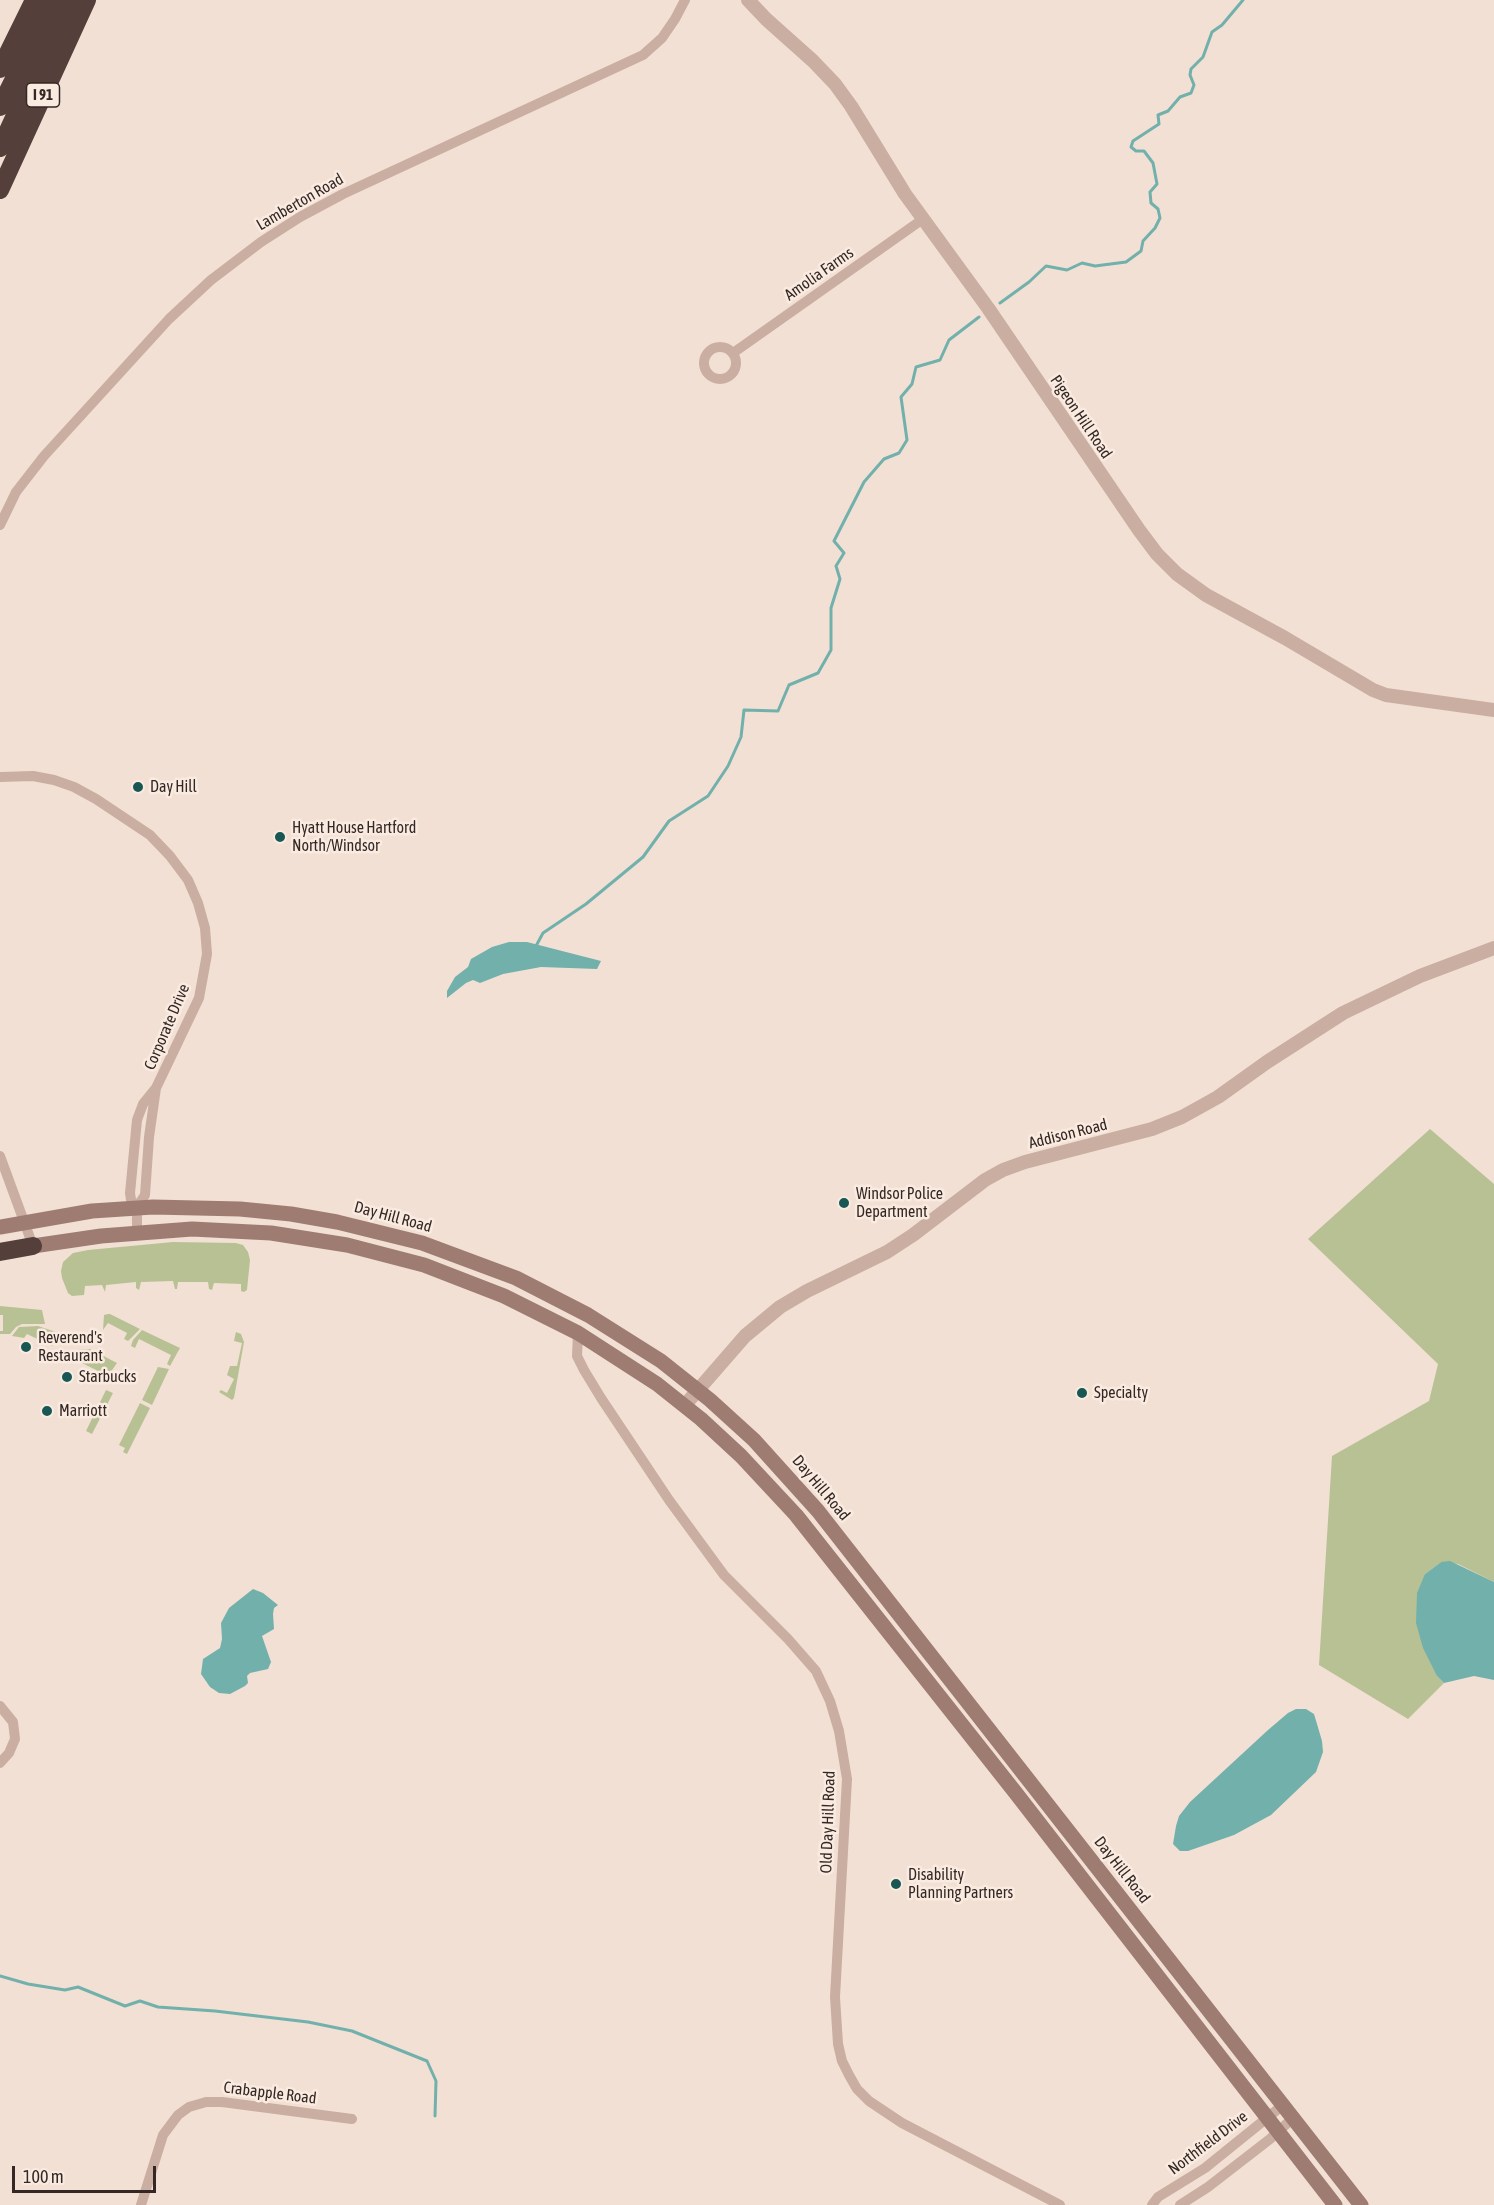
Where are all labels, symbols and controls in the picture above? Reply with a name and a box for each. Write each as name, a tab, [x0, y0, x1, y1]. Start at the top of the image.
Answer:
road number: I 91	[26, 83, 60, 107]
street label: Lamberton Road	[253, 169, 347, 235]
street label: Amolia Farms	[781, 243, 857, 305]
street label: Pigeon Hill Road	[1046, 372, 1116, 462]
place label: Day Hill	[150, 777, 197, 797]
marker: Day Hill	[131, 780, 145, 794]
place label: Hyatt House Hartford North/Windsor	[292, 818, 416, 856]
marker: Hyatt House Hartford North/Windsor	[273, 830, 287, 844]
street label: Corporate Drive	[140, 981, 194, 1073]
street label: Addison Road	[1027, 1115, 1109, 1153]
place label: Windsor Police Department	[856, 1184, 943, 1222]
marker: Windsor Police Department	[837, 1196, 851, 1210]
street label: Day Hill Road	[352, 1197, 434, 1237]
place label: Reverend's Restaurant	[38, 1328, 103, 1366]
marker: Reverend's Restaurant	[19, 1340, 33, 1354]
place label: Starbucks	[79, 1367, 136, 1387]
marker: Starbucks	[60, 1370, 74, 1384]
place label: Specialty	[1094, 1383, 1148, 1403]
marker: Specialty	[1075, 1386, 1089, 1400]
place label: Marriott	[59, 1401, 107, 1421]
marker: Marriott	[40, 1404, 54, 1418]
street label: Day Hill Road	[788, 1451, 854, 1525]
street label: Old Day Hill Road	[817, 1770, 839, 1874]
street label: Day Hill Road	[1090, 1833, 1154, 1907]
place label: Disability Planning Partners	[908, 1865, 1013, 1903]
marker: Disability Planning Partners	[889, 1877, 903, 1891]
street label: Crabapple Road	[223, 2078, 317, 2108]
street label: Northfield Drive	[1165, 2107, 1251, 2179]
scale bar	[15, 2154, 159, 2192]
text: 100 m	[23, 2166, 64, 2187]

